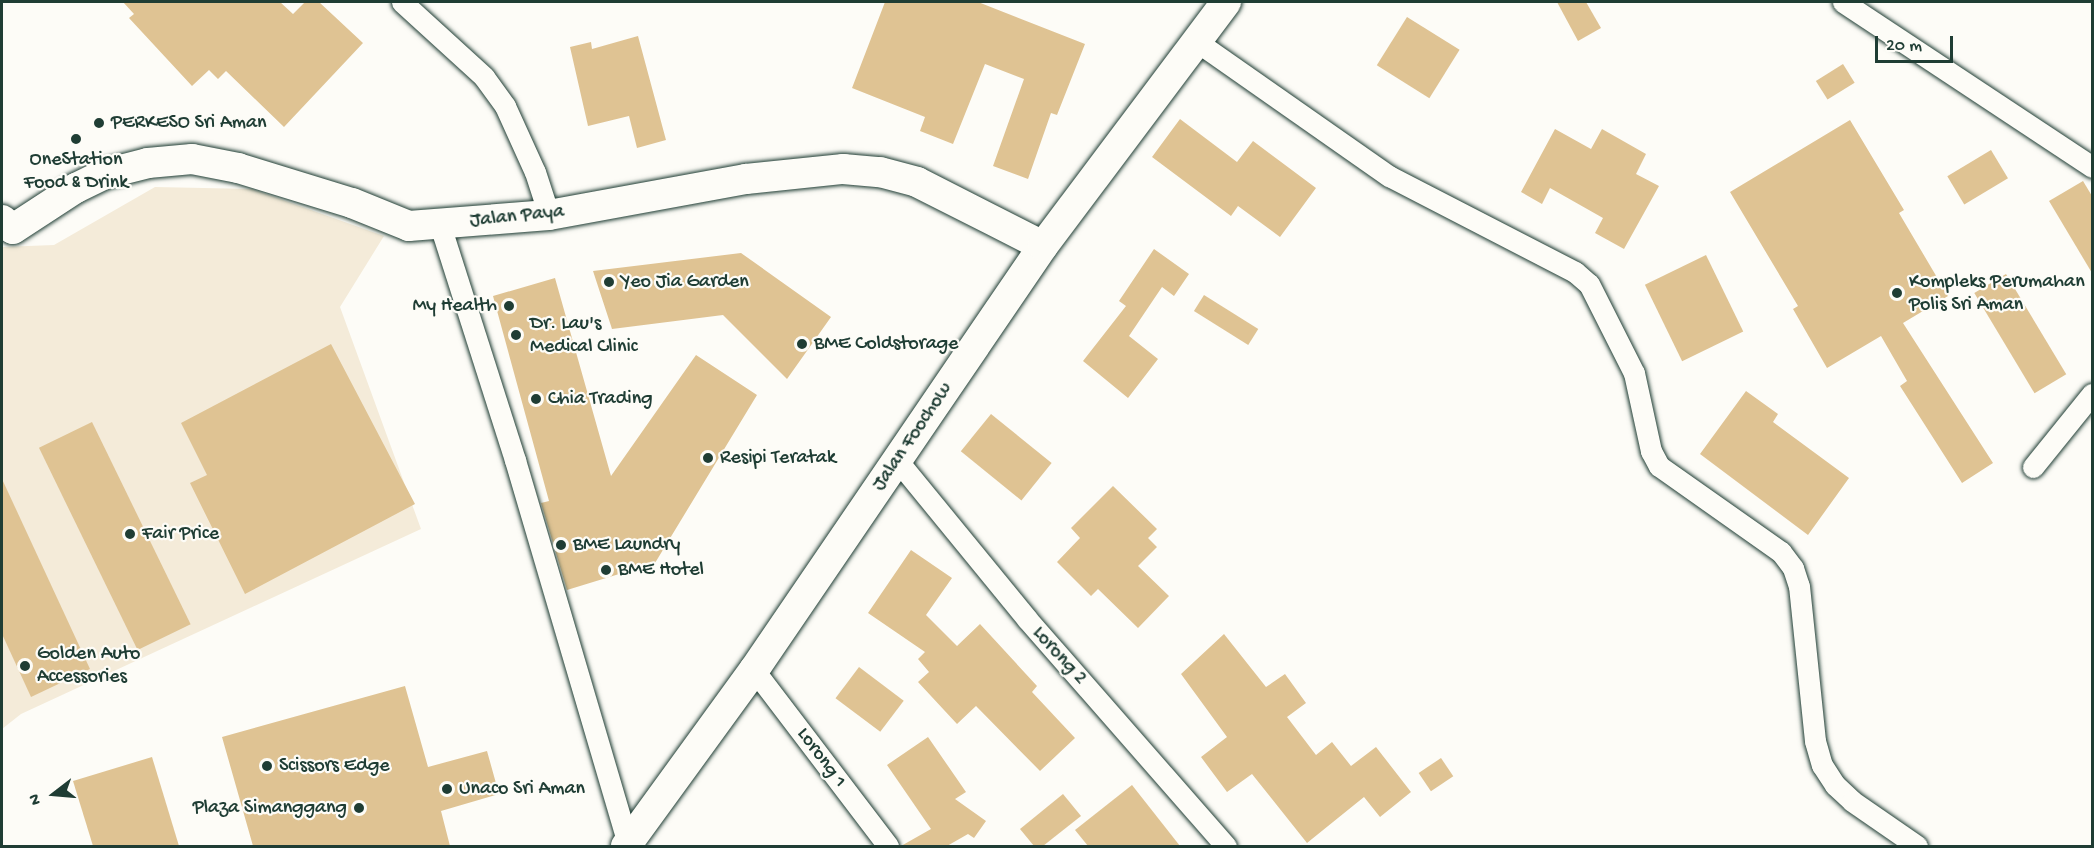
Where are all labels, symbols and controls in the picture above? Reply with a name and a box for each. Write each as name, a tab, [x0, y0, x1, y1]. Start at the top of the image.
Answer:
scale bar	[1878, 24, 1956, 62]
text: 20 m	[1886, 36, 1922, 57]
place label: PERKESO Sri Aman	[111, 111, 267, 135]
marker: PERKESO Sri Aman	[92, 116, 106, 130]
marker: OneStation Food & Drink	[69, 132, 83, 146]
place label: OneStation Food & Drink	[24, 148, 128, 195]
street label: Jalan Paya	[469, 200, 565, 234]
place label: Yeo Jia Garden	[621, 270, 749, 294]
place label: Kompleks Perumahan Polis Sri Aman	[1909, 270, 2085, 317]
marker: Yeo Jia Garden	[602, 275, 616, 289]
marker: Kompleks Perumahan Polis Sri Aman	[1890, 286, 1904, 300]
place label: My Health	[412, 294, 497, 318]
marker: My Health	[502, 299, 516, 313]
place label: Dr. Lau's Medical Clinic	[530, 312, 638, 359]
marker: Dr. Lau's Medical Clinic	[507, 326, 525, 344]
place label: BME Coldstorage	[814, 332, 958, 356]
marker: BME Coldstorage	[795, 337, 809, 351]
street label: Jalan Foochow	[868, 378, 958, 496]
place label: Chia Trading	[548, 387, 653, 411]
marker: Chia Trading	[529, 392, 543, 406]
place label: Resipi Teratak	[720, 446, 836, 470]
marker: Resipi Teratak	[701, 451, 715, 465]
place label: Fair Price	[142, 522, 219, 546]
marker: Fair Price	[123, 527, 137, 541]
place label: BME Laundry	[573, 533, 680, 557]
marker: BME Laundry	[554, 538, 568, 552]
place label: BME Hotel	[618, 558, 704, 582]
marker: BME Hotel	[599, 563, 613, 577]
street label: Lorong 2	[1026, 622, 1092, 690]
place label: Golden Auto Accessories	[37, 642, 140, 689]
marker: Golden Auto Accessories	[18, 659, 32, 673]
street label: Lorong 1	[791, 723, 851, 793]
place label: Scissors Edge	[279, 754, 390, 778]
marker: Scissors Edge	[260, 759, 274, 773]
north arrow	[24, 764, 84, 824]
place label: Unaco Sri Aman	[459, 777, 585, 801]
marker: Unaco Sri Aman	[440, 782, 454, 796]
text: N	[26, 791, 47, 807]
place label: Plaza Simanggang	[193, 796, 347, 820]
marker: Plaza Simanggang	[352, 801, 366, 815]

